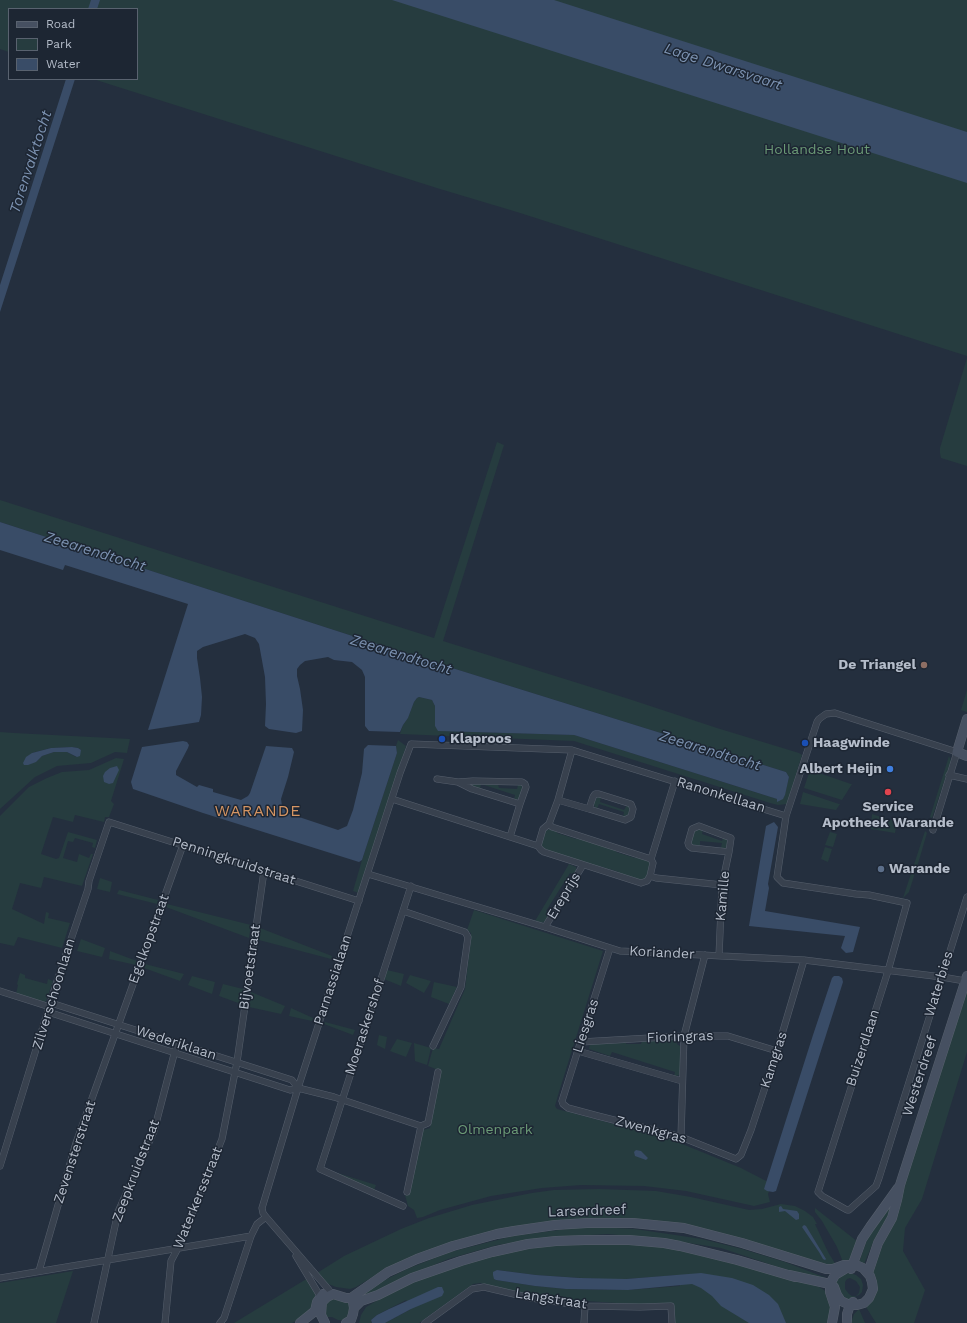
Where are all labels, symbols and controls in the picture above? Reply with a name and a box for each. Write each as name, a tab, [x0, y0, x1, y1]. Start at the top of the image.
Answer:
legend	[8, 8, 138, 80]
text: Road	[46, 17, 75, 31]
text: Park	[46, 37, 72, 51]
water label: Lage Dwarsvaart	[662, 39, 784, 95]
text: Water	[46, 57, 80, 71]
water label: Torenvalktocht	[6, 108, 56, 216]
park label: Hollandse Hout	[764, 142, 870, 158]
water label: Zeearendtocht	[42, 528, 148, 576]
water label: Zeearendtocht	[348, 631, 454, 679]
place label: De Triangel	[838, 657, 916, 673]
marker: De Triangel	[919, 660, 929, 670]
water label: Zeearendtocht	[657, 727, 763, 775]
place label: Klaproos	[450, 731, 511, 747]
marker: Klaproos	[437, 734, 447, 744]
place label: Haagwinde	[813, 735, 890, 751]
marker: Haagwinde	[800, 738, 810, 748]
place label: Albert Heijn	[800, 761, 882, 777]
marker: Albert Heijn	[885, 764, 895, 774]
street label: Ranonkellaan	[675, 774, 767, 816]
marker: Service Apotheek Warande	[883, 787, 893, 797]
place label: Service Apotheek Warande	[822, 799, 954, 832]
district label: WARANDE	[215, 801, 301, 821]
street label: Penningkruidstraat	[170, 833, 298, 889]
place label: Warande	[889, 861, 950, 877]
marker: Warande	[876, 864, 886, 874]
street label: Ereprijs	[543, 869, 585, 923]
street label: Kamille	[712, 870, 734, 922]
street label: Egelkopstraat	[125, 892, 173, 986]
street label: Bijvoetstraat	[236, 923, 264, 1011]
street label: Parnassialaan	[310, 933, 356, 1027]
street label: Zilverschoonlaan	[29, 936, 79, 1052]
street label: Koriander	[629, 943, 695, 963]
street label: Waterbies	[921, 949, 957, 1019]
street label: Moeraskershof	[342, 977, 388, 1077]
street label: Liesgras	[569, 997, 603, 1055]
street label: Buizerdlaan	[843, 1007, 883, 1089]
street label: Wederiklaan	[133, 1022, 219, 1064]
street label: Fioringras	[646, 1027, 714, 1047]
street label: Kamgras	[757, 1030, 791, 1090]
street label: Westerdreef	[899, 1034, 941, 1118]
street label: Zevensterstraat	[50, 1098, 100, 1206]
street label: Zwenkgras	[614, 1112, 688, 1148]
street label: Zeepkruidstraat	[109, 1117, 163, 1225]
park label: Olmenpark	[457, 1122, 533, 1138]
street label: Waterkersstraat	[170, 1144, 226, 1252]
street label: Larserdreef	[547, 1201, 627, 1221]
street label: Langstraat	[514, 1285, 588, 1313]

